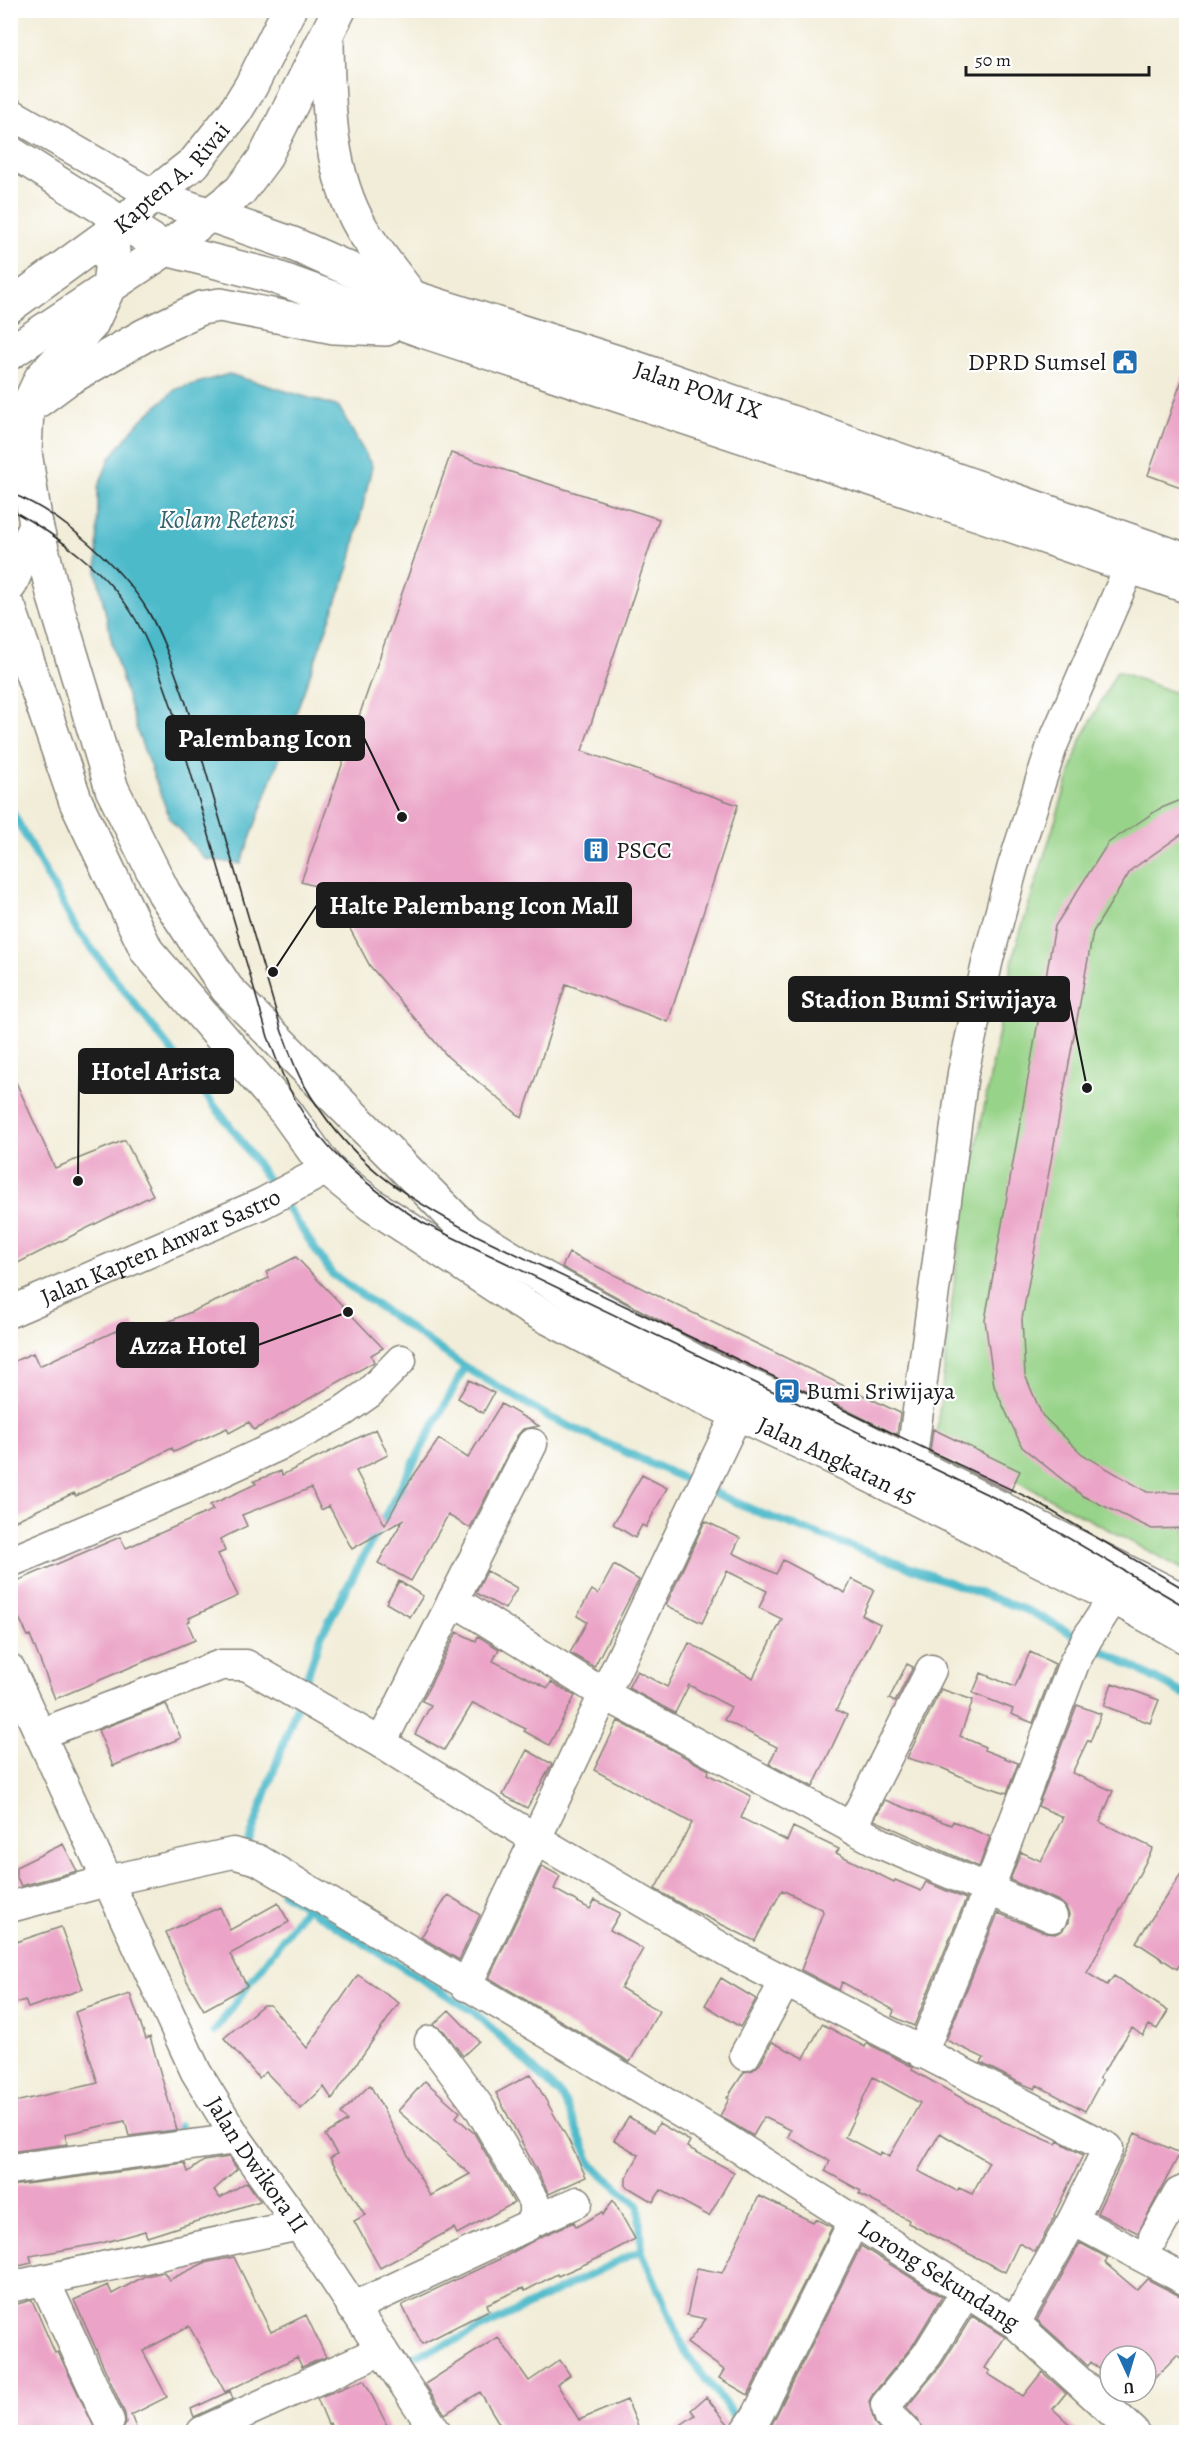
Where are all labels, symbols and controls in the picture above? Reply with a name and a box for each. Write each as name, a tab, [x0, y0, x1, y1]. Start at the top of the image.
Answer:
scale bar	[966, 39, 1149, 77]
text: 50 m	[975, 48, 1011, 72]
street label: Kapten A. Rivai	[107, 115, 237, 241]
place label: DPRD Sumsel	[968, 346, 1106, 378]
public building icon: DPRD Sumsel	[1110, 347, 1140, 377]
street label: Jalan POM IX	[630, 353, 766, 427]
water label: Kolam Retensi	[159, 502, 295, 537]
callout: Palembang Icon	[166, 716, 364, 760]
text: Palembang Icon	[178, 721, 352, 756]
place label: PSCC	[616, 834, 672, 866]
building icon: PSCC	[581, 835, 611, 865]
callout: Halte Palembang Icon Mall	[317, 883, 631, 927]
text: Halte Palembang Icon Mall	[329, 888, 619, 923]
callout: Stadion Bumi Sriwijaya	[789, 977, 1069, 1021]
text: Stadion Bumi Sriwijaya	[801, 982, 1057, 1017]
callout: Hotel Arista	[79, 1049, 233, 1093]
text: Hotel Arista	[91, 1054, 221, 1089]
street label: Jalan Kapten Anwar Sastro	[36, 1180, 286, 1313]
callout: Azza Hotel	[117, 1323, 258, 1367]
text: Azza Hotel	[129, 1328, 247, 1363]
place label: Bumi Sriwijaya	[806, 1375, 956, 1407]
station icon: Bumi Sriwijaya	[772, 1376, 802, 1406]
street label: Jalan Angkatan 45	[752, 1409, 922, 1512]
street label: Jalan Dwikora II	[199, 2090, 316, 2239]
street label: Lorong Sekundang	[852, 2212, 1026, 2338]
north arrow	[1098, 2344, 1158, 2404]
text: U	[1122, 2377, 1135, 2399]

